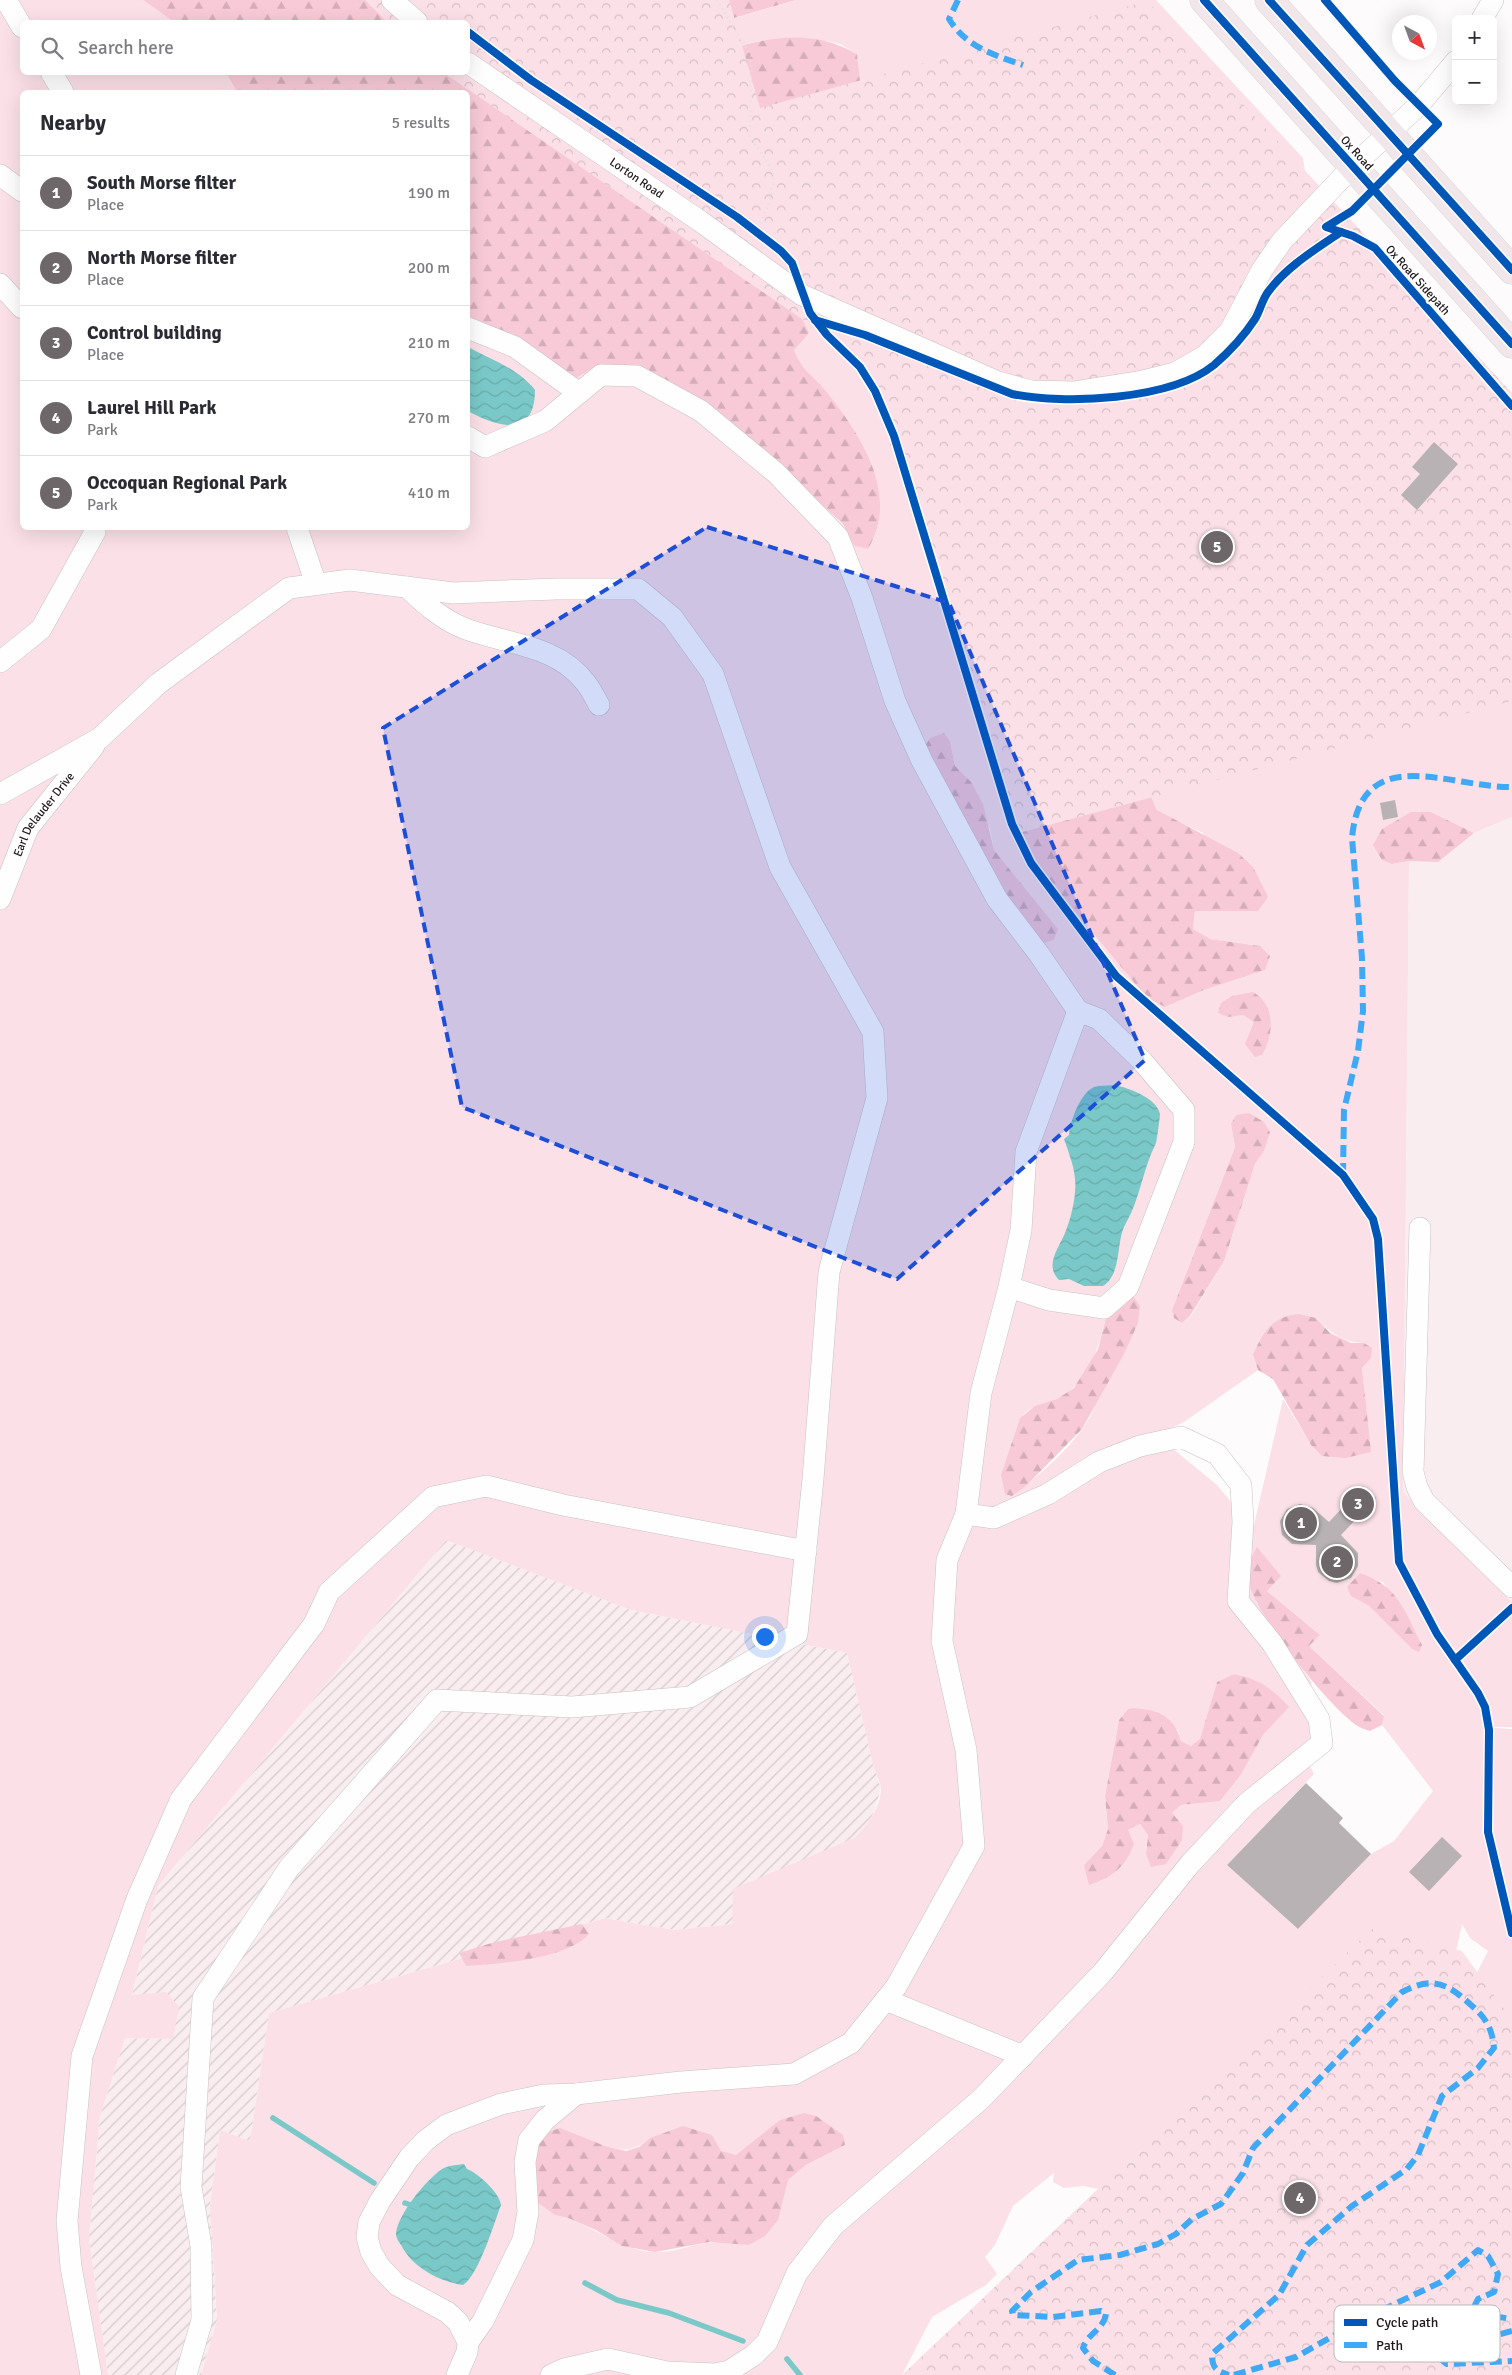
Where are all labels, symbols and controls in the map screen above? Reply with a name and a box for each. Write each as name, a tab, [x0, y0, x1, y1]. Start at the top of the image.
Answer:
north arrow	[1392, 15, 1437, 60]
map controls	[1452, 15, 1497, 105]
button: +	[1452, 15, 1497, 60]
search box	[20, 20, 470, 75]
icon: search	[38, 34, 66, 62]
text: Search here	[78, 36, 174, 60]
button: −	[1452, 60, 1497, 105]
text: Nearby	[40, 110, 106, 136]
text: 5 results	[391, 113, 450, 133]
street label: Ox Road	[1337, 133, 1376, 174]
street label: Lorton Road	[606, 155, 666, 202]
text: South Morse filter	[87, 171, 236, 195]
text: 1	[52, 183, 60, 203]
text: 190 m	[408, 183, 450, 203]
text: Place	[87, 195, 124, 215]
street label: Ox Road Sidepath	[1382, 242, 1453, 319]
text: North Morse filter	[87, 246, 236, 270]
text: 2	[52, 258, 60, 278]
text: 200 m	[408, 258, 450, 278]
text: Place	[87, 270, 124, 290]
text: Control building	[87, 321, 222, 345]
text: 3	[52, 333, 60, 353]
text: 210 m	[408, 333, 450, 353]
text: Place	[87, 345, 124, 365]
text: Laurel Hill Park	[87, 396, 217, 420]
text: 4	[52, 408, 60, 428]
text: 270 m	[408, 408, 450, 428]
text: Park	[87, 420, 118, 440]
text: Occoquan Regional Park	[87, 471, 287, 495]
text: 5	[52, 483, 60, 503]
text: 410 m	[408, 483, 450, 503]
text: Park	[87, 495, 118, 515]
pin: 5	[1201, 528, 1233, 566]
street label: Earl Delauder Drive	[10, 769, 78, 859]
pin: 3	[1342, 1485, 1374, 1523]
pin: 1	[1285, 1504, 1317, 1542]
pin: 2	[1321, 1543, 1353, 1581]
your location	[752, 1624, 778, 1650]
pin: 4	[1284, 2179, 1316, 2217]
legend	[1334, 2305, 1500, 2362]
text: Cycle path	[1376, 2314, 1438, 2331]
text: Path	[1376, 2337, 1403, 2354]

